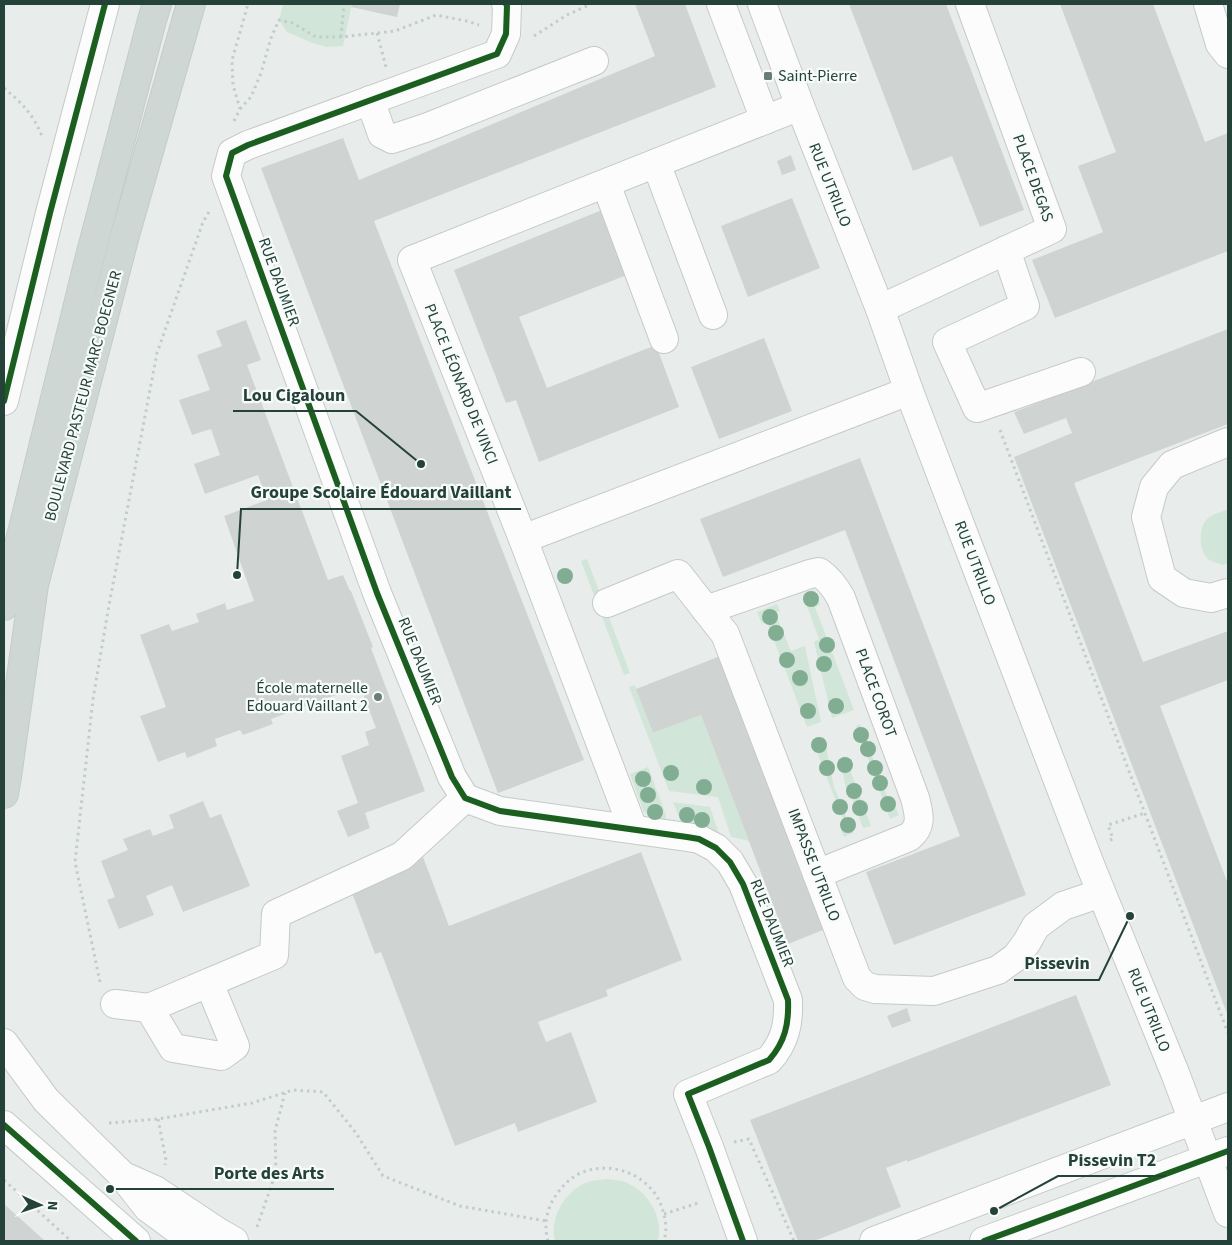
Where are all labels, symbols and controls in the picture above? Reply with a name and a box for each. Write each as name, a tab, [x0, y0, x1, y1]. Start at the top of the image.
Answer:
place label: Saint-Pierre	[778, 65, 857, 87]
marker: Saint-Pierre	[762, 70, 774, 82]
street label: PLACE DEGAS	[1007, 131, 1059, 225]
street label: RUE UTRILLO	[803, 140, 857, 230]
street label: RUE DAUMIER	[253, 235, 305, 329]
street label: BOULEVARD PASTEUR MARC BOEGNER	[39, 268, 127, 524]
street label: PLACE LÉONARD DE VINCI	[419, 300, 503, 468]
callout: Lou Cigaloun	[233, 378, 356, 411]
text: Lou Cigaloun	[243, 383, 345, 408]
callout: Groupe Scolaire Édouard Vaillant	[241, 476, 521, 509]
text: Groupe Scolaire Édouard Vaillant	[251, 480, 511, 505]
street label: RUE UTRILLO	[949, 517, 1001, 609]
street label: RUE DAUMIER	[392, 614, 448, 708]
street label: PLACE COROT	[850, 645, 902, 741]
place label: École maternelle Edouard Vaillant 2	[247, 677, 368, 717]
marker: École maternelle Edouard Vaillant 2	[372, 691, 384, 703]
street label: IMPASSE UTRILLO	[782, 805, 846, 925]
street label: RUE DAUMIER	[744, 876, 800, 970]
callout: Pissevin	[1014, 947, 1099, 980]
text: Pissevin	[1024, 951, 1090, 976]
street label: RUE UTRILLO	[1122, 965, 1176, 1055]
callout: Pissevin T2	[1058, 1143, 1166, 1176]
text: Pissevin T2	[1068, 1148, 1156, 1173]
callout: Porte des Arts	[204, 1156, 334, 1189]
text: Porte des Arts	[214, 1161, 324, 1186]
north arrow	[15, 1180, 65, 1230]
text: N	[42, 1200, 62, 1211]

